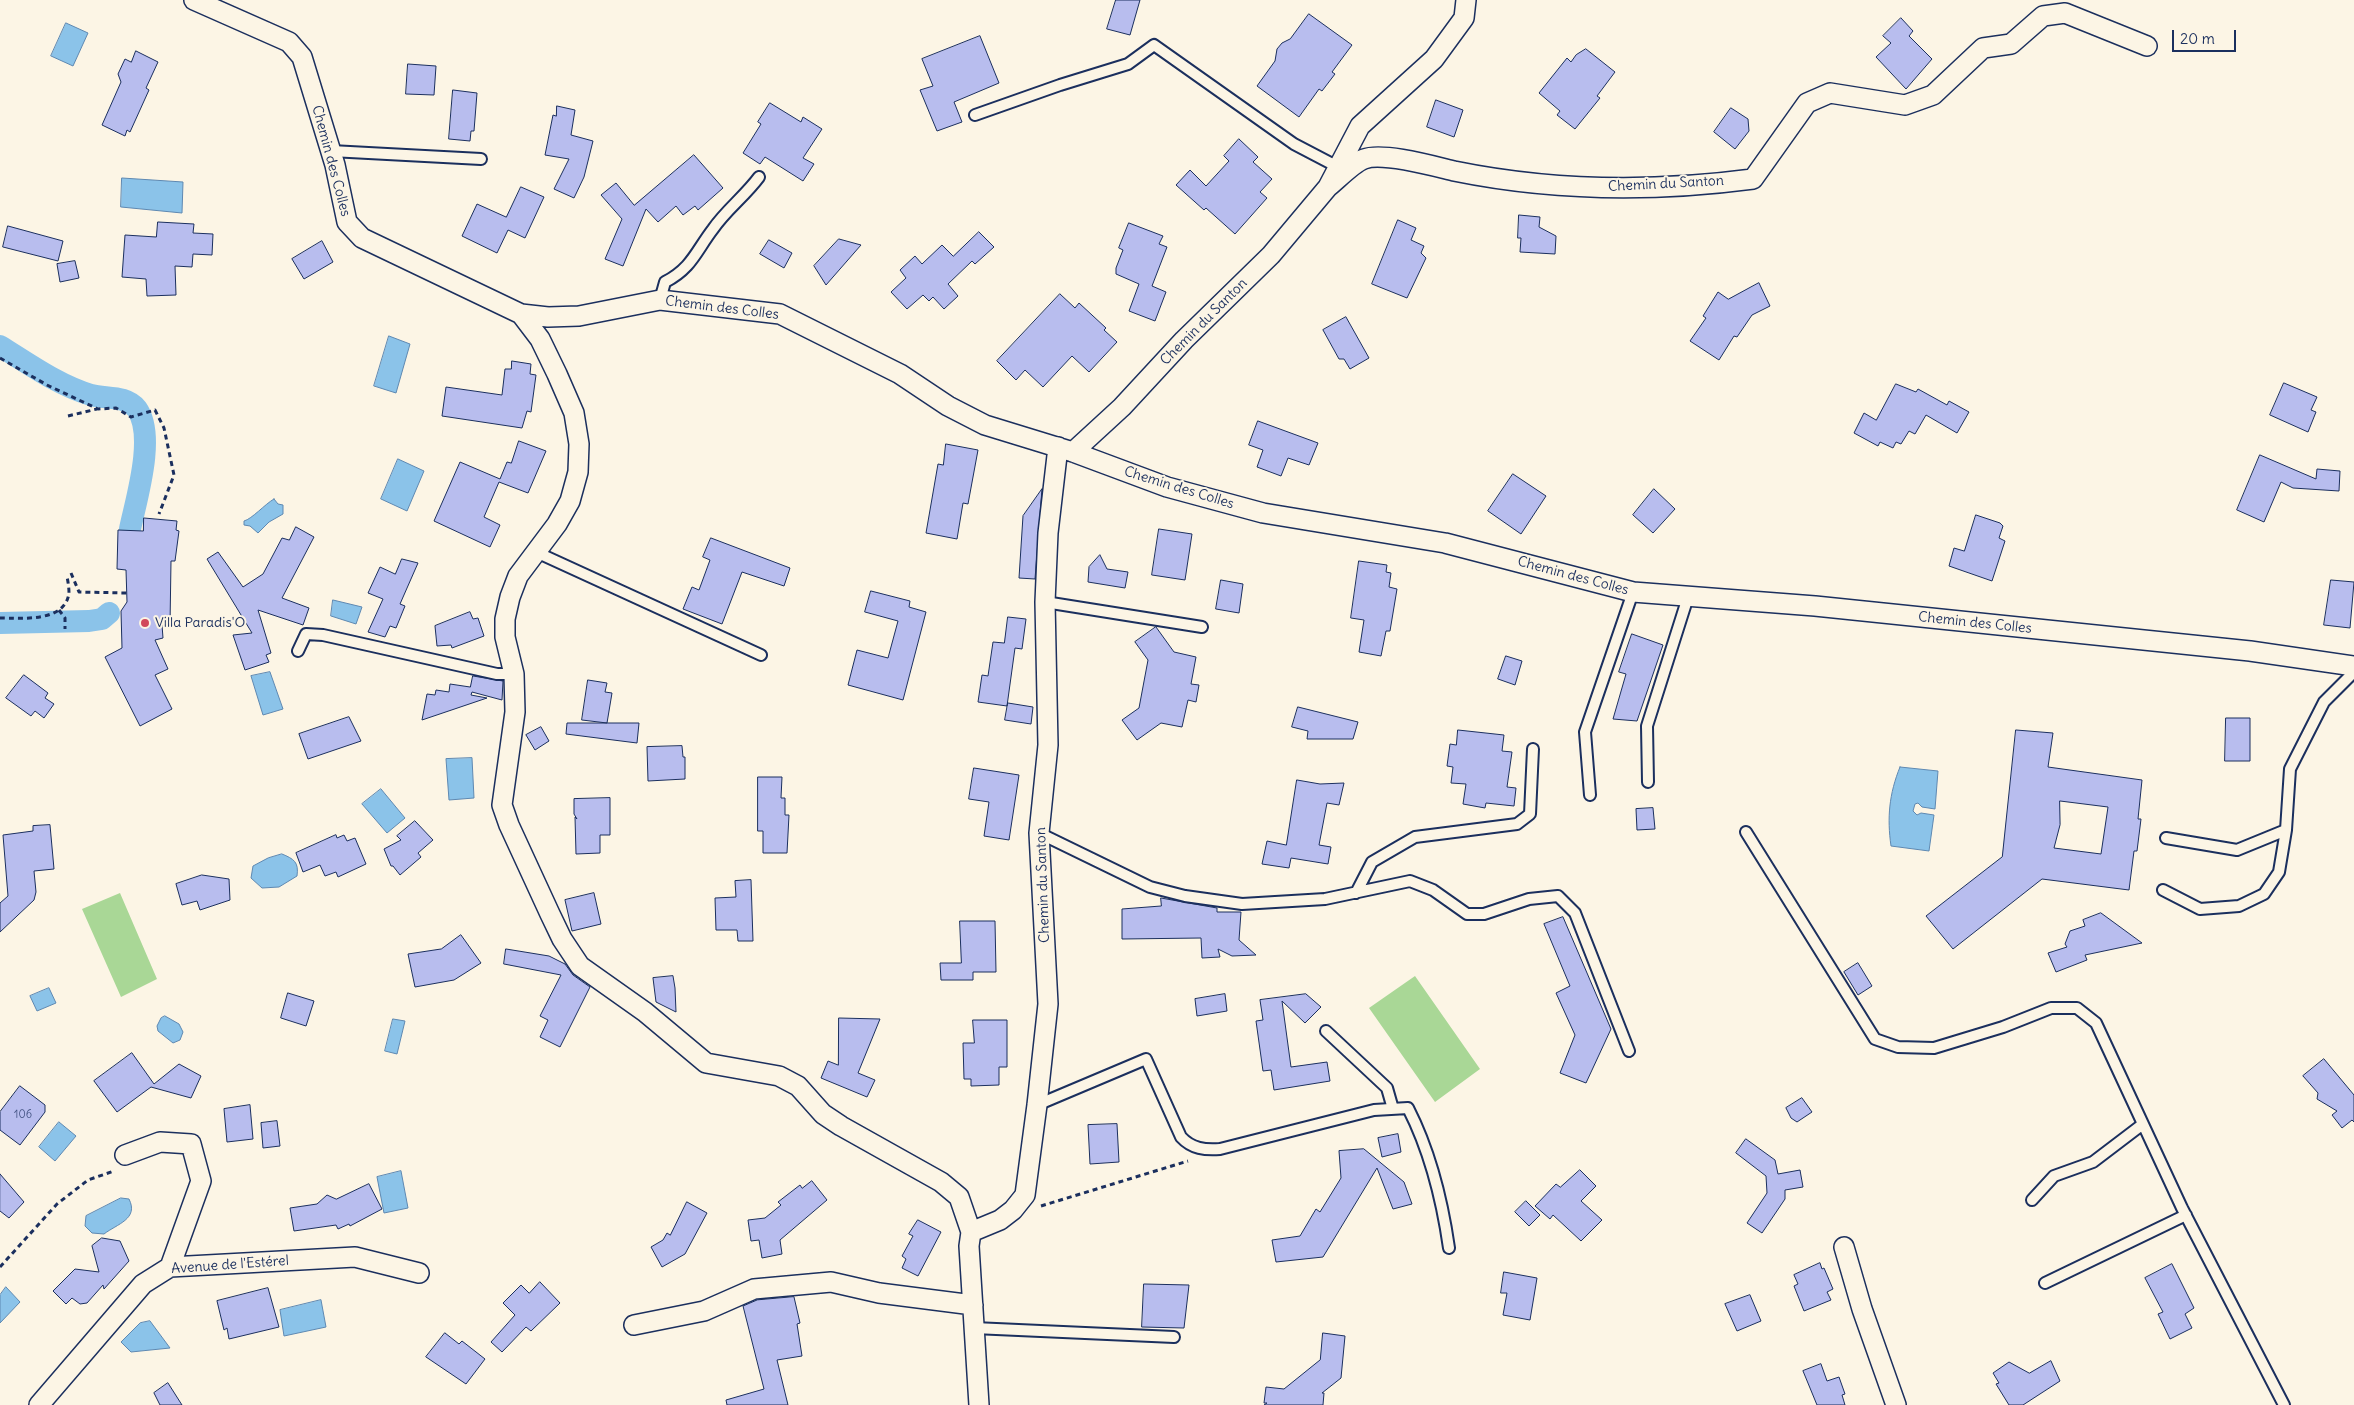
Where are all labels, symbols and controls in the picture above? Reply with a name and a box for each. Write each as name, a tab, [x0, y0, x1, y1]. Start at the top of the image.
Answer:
scale bar	[2174, 20, 2238, 52]
text: 20 m	[2180, 29, 2215, 48]
street label: Chemin des Colles	[308, 104, 354, 218]
street label: Chemin du Santon	[1608, 173, 1724, 195]
street label: Chemin du Santon	[1157, 275, 1251, 369]
street label: Chemin des Colles	[664, 293, 780, 323]
street label: Chemin des Colles	[1122, 463, 1236, 513]
street label: Chemin des Colles	[1516, 553, 1630, 599]
street label: Chemin des Colles	[1917, 609, 2033, 637]
place label: Villa Paradis'O	[155, 615, 245, 631]
marker: Villa Paradis'O	[139, 617, 151, 629]
street label: Chemin du Santon	[1033, 827, 1053, 943]
house number: 106	[14, 1108, 32, 1122]
street label: Avenue de l'Estérel	[171, 1253, 289, 1277]

